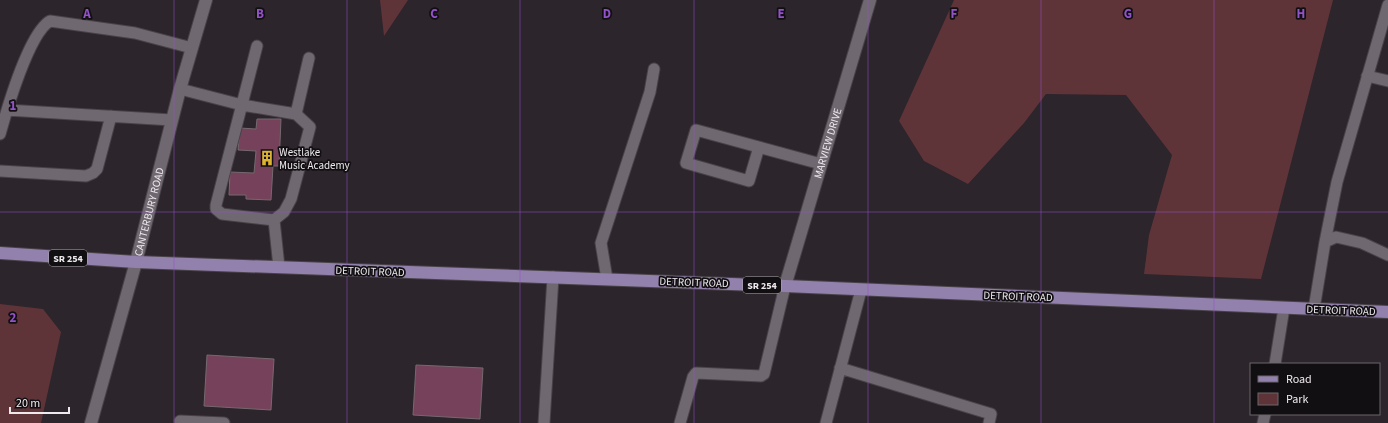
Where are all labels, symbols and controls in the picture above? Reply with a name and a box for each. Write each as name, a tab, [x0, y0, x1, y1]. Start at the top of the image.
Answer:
text: A	[82, 5, 91, 23]
text: B	[256, 5, 264, 23]
text: C	[430, 5, 438, 23]
text: D	[603, 5, 611, 23]
text: E	[777, 5, 785, 23]
text: F	[951, 5, 958, 23]
text: G	[1124, 5, 1132, 23]
text: H	[1297, 5, 1305, 23]
text: 1	[10, 97, 17, 115]
street label: MARVIEW DRIVE	[810, 106, 846, 180]
place label: Westlake Music Academy	[279, 145, 350, 173]
building icon: Westlake Music Academy	[258, 149, 276, 167]
street label: CANTERBURY ROAD	[131, 166, 168, 258]
road number: SR 254	[49, 250, 87, 266]
street label: DETROIT ROAD	[335, 263, 405, 280]
street label: DETROIT ROAD	[659, 274, 729, 291]
road number: SR 254	[743, 277, 781, 293]
street label: DETROIT ROAD	[983, 288, 1053, 305]
street label: DETROIT ROAD	[1306, 302, 1376, 319]
text: 2	[10, 309, 17, 327]
legend	[1250, 363, 1380, 415]
text: Road	[1286, 371, 1312, 388]
scale bar	[10, 389, 69, 415]
text: Park	[1286, 391, 1308, 408]
text: 20 m	[16, 395, 40, 412]

